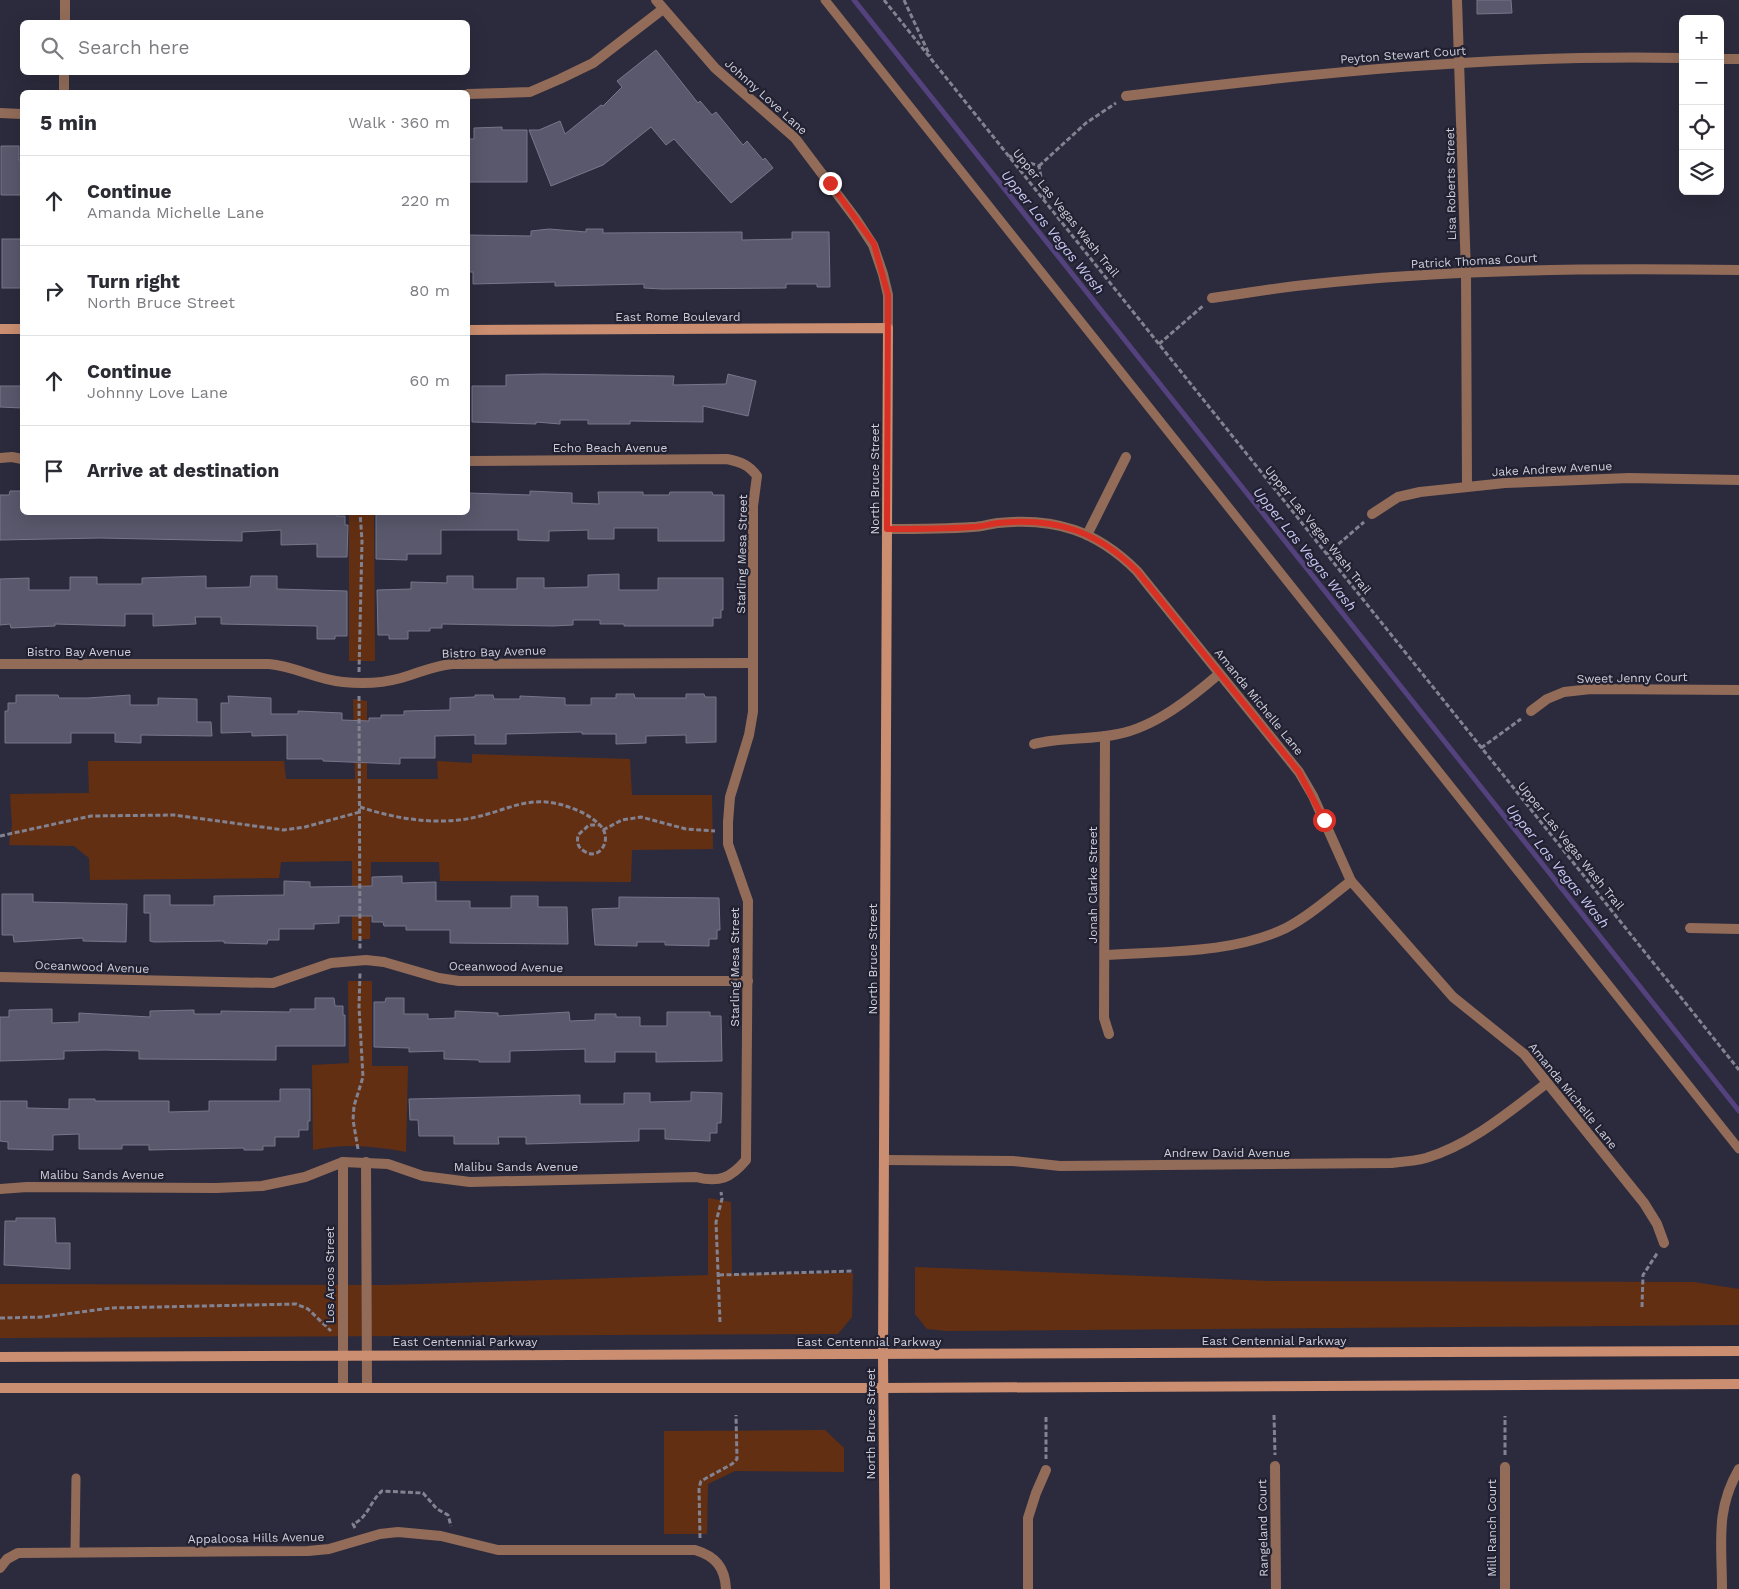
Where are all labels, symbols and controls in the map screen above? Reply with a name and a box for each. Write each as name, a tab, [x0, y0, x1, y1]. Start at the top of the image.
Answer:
map controls	[1679, 15, 1724, 195]
button: +	[1679, 15, 1724, 60]
search box	[20, 20, 470, 75]
icon: search	[38, 34, 66, 62]
text: Search here	[78, 36, 189, 59]
street label: Peyton Stewart Court	[1340, 44, 1466, 66]
street label: Johnny Love Lane	[722, 56, 810, 138]
button: −	[1679, 60, 1724, 105]
button: locate	[1679, 105, 1724, 150]
text: 5 min	[40, 110, 97, 135]
text: Walk · 360 m	[348, 113, 450, 132]
street label: Lisa Roberts Street	[1443, 127, 1459, 241]
street label: Upper Las Vegas Wash Trail	[1009, 146, 1123, 280]
button: layers	[1679, 150, 1724, 195]
water label: Upper Las Vegas Wash	[997, 166, 1109, 298]
route end	[819, 172, 842, 195]
text: Continue	[87, 180, 171, 203]
icon: ahead	[40, 187, 68, 215]
text: 220 m	[401, 191, 450, 210]
text: Amanda Michelle Lane	[87, 203, 264, 222]
street label: Patrick Thomas Court	[1410, 251, 1538, 271]
text: Turn right	[87, 270, 180, 293]
icon: right	[40, 277, 68, 305]
text: 80 m	[409, 281, 450, 300]
text: North Bruce Street	[87, 293, 235, 312]
street label: East Rome Boulevard	[615, 310, 741, 324]
text: Continue	[87, 360, 171, 383]
icon: ahead	[40, 367, 68, 395]
text: 60 m	[410, 371, 450, 390]
text: Johnny Love Lane	[87, 383, 228, 402]
street label: North Bruce Street	[868, 424, 882, 535]
street label: Echo Beach Avenue	[553, 441, 667, 455]
icon: arrive	[40, 457, 68, 485]
text: Arrive at destination	[87, 459, 279, 482]
street label: Jake Andrew Avenue	[1491, 459, 1613, 479]
street label: Upper Las Vegas Wash Trail	[1261, 463, 1375, 597]
water label: Upper Las Vegas Wash	[1249, 483, 1361, 615]
street label: Starling Mesa Street	[734, 494, 750, 614]
street label: Bistro Bay Avenue	[441, 643, 547, 661]
street label: Bistro Bay Avenue	[27, 645, 131, 659]
street label: Amanda Michelle Lane	[1212, 646, 1306, 758]
street label: Sweet Jenny Court	[1577, 670, 1687, 686]
street label: Upper Las Vegas Wash Trail	[1514, 779, 1628, 913]
water label: Upper Las Vegas Wash	[1502, 800, 1614, 932]
route start	[1313, 809, 1336, 832]
street label: Jonah Clarke Street	[1086, 827, 1100, 943]
street label: North Bruce Street	[866, 904, 880, 1015]
street label: Starling Mesa Street	[728, 907, 742, 1027]
street label: Oceanwood Avenue	[35, 958, 150, 976]
street label: Oceanwood Avenue	[449, 959, 563, 975]
street label: Amanda Michelle Lane	[1526, 1040, 1620, 1152]
street label: Andrew David Avenue	[1164, 1146, 1290, 1160]
street label: Malibu Sands Avenue	[454, 1160, 578, 1174]
street label: Malibu Sands Avenue	[40, 1168, 164, 1182]
street label: Los Arcos Street	[323, 1226, 337, 1324]
street label: East Centennial Parkway	[1202, 1334, 1347, 1348]
street label: East Centennial Parkway	[393, 1335, 538, 1349]
street label: East Centennial Parkway	[797, 1335, 942, 1349]
street label: North Bruce Street	[864, 1369, 878, 1480]
street label: Rangeland Court	[1255, 1479, 1271, 1577]
street label: Mill Ranch Court	[1485, 1479, 1499, 1577]
street label: Appaloosa Hills Avenue	[188, 1530, 324, 1546]

